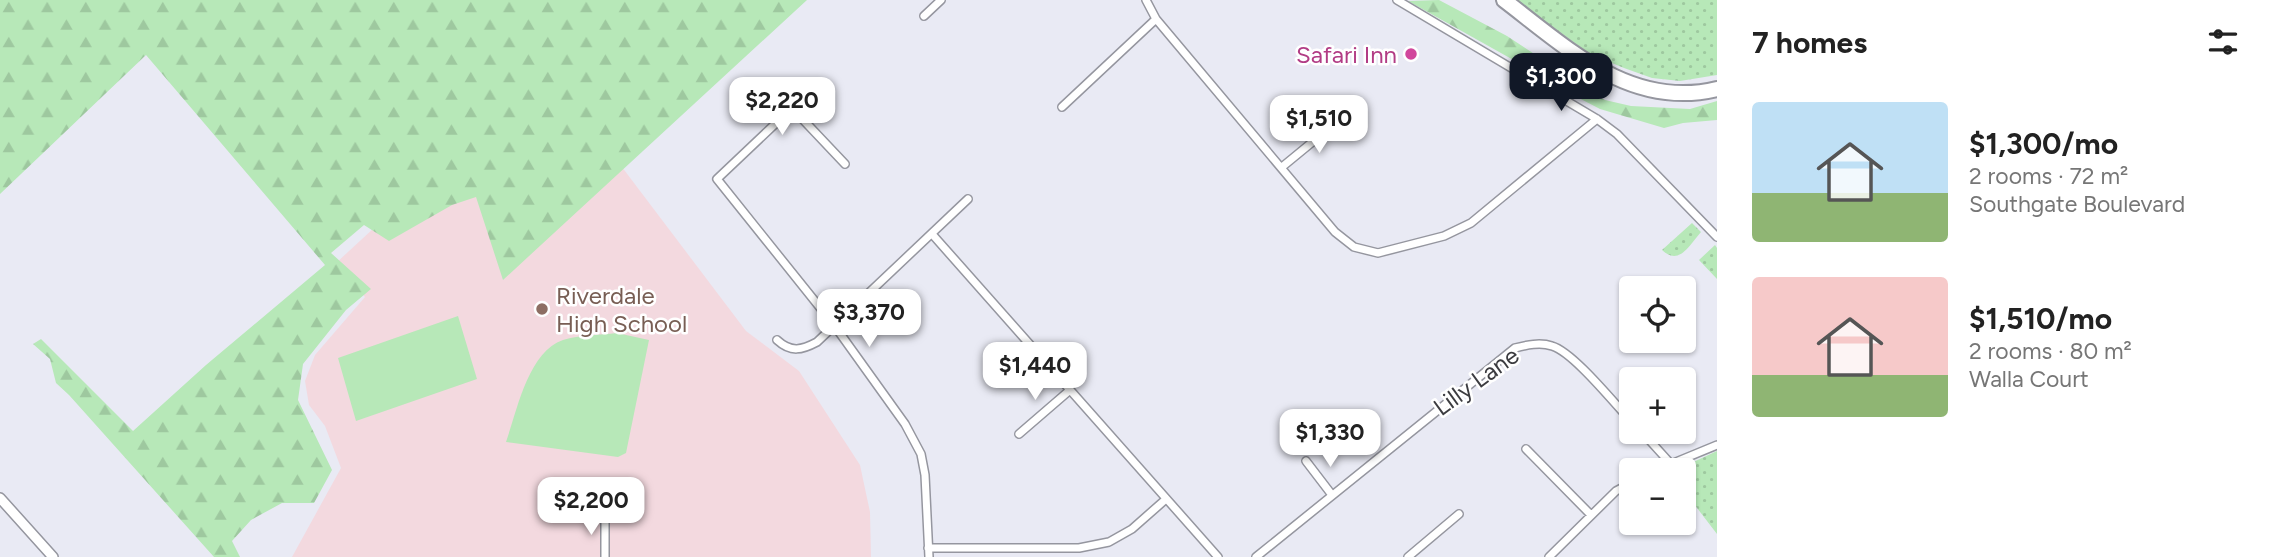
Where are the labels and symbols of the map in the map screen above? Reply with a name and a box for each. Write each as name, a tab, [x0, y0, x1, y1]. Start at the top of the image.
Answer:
place label: Safari Inn	[1296, 40, 1397, 69]
marker: Safari Inn	[1403, 46, 1419, 62]
pin: $1,300	[1504, 54, 1618, 113]
pin: $2,220	[725, 78, 839, 137]
pin: $1,510	[1262, 96, 1376, 155]
place label: Riverdale High School	[556, 281, 687, 338]
pin: $3,370	[812, 290, 926, 349]
marker: Riverdale High School	[534, 301, 550, 317]
street label: Lilly Lane	[1428, 340, 1524, 422]
pin: $1,440	[978, 342, 1092, 402]
pin: $1,330	[1273, 410, 1387, 469]
pin: $2,200	[534, 477, 648, 537]

